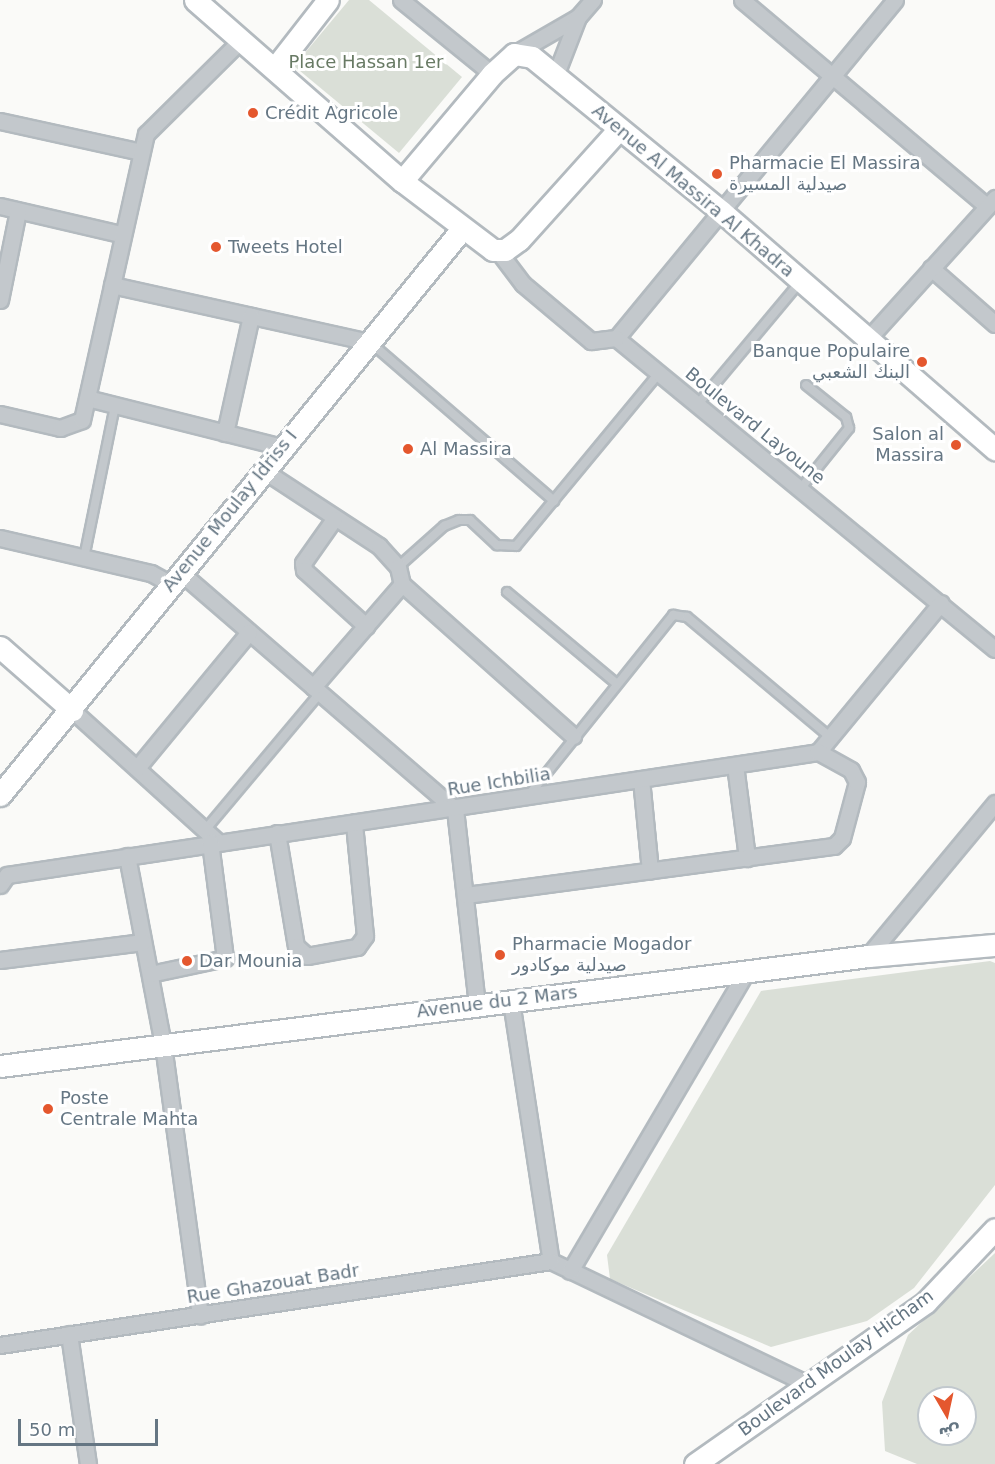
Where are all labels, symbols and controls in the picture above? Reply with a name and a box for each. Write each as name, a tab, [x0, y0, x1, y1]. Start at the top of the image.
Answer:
park label: Place Hassan 1er	[289, 51, 443, 73]
street label: Avenue Al Massira Al Khadra	[588, 100, 798, 282]
place label: Crédit Agricole	[265, 102, 398, 124]
marker: Crédit Agricole	[246, 106, 260, 120]
place label: Pharmacie El Massira صيدلية المسيرة	[729, 153, 920, 195]
marker: Pharmacie El Massira صيدلية المسيرة	[710, 167, 724, 181]
place label: Tweets Hotel	[228, 236, 343, 258]
marker: Tweets Hotel	[209, 240, 223, 254]
place label: Banque Populaire البنك الشعبي	[752, 341, 910, 384]
marker: Banque Populaire البنك الشعبي	[915, 355, 929, 369]
street label: Boulevard Layoune	[681, 363, 829, 489]
place label: Salon al Massira	[872, 424, 944, 466]
street label: Avenue Moulay Idriss I	[158, 426, 302, 596]
place label: Al Massira	[420, 438, 512, 460]
marker: Salon al Massira	[949, 438, 963, 452]
marker: Al Massira	[401, 442, 415, 456]
street label: Rue Ichbilia	[446, 763, 552, 801]
place label: Pharmacie Mogador صيدلية موكادور	[512, 934, 691, 976]
marker: Pharmacie Mogador صيدلية موكادور	[493, 948, 507, 962]
place label: Dar Mounia	[199, 950, 302, 972]
marker: Dar Mounia	[180, 954, 194, 968]
street label: Avenue du 2 Mars	[415, 981, 579, 1023]
place label: Poste Centrale Mahta	[60, 1088, 198, 1130]
marker: Poste Centrale Mahta	[41, 1102, 55, 1116]
street label: Rue Ghazouat Badr	[185, 1260, 361, 1308]
street label: Boulevard Moulay Hicham	[734, 1285, 938, 1441]
north arrow	[917, 1386, 977, 1446]
scale bar	[21, 1407, 160, 1445]
text: 50 m	[29, 1419, 75, 1440]
text: ش	[937, 1421, 962, 1443]

